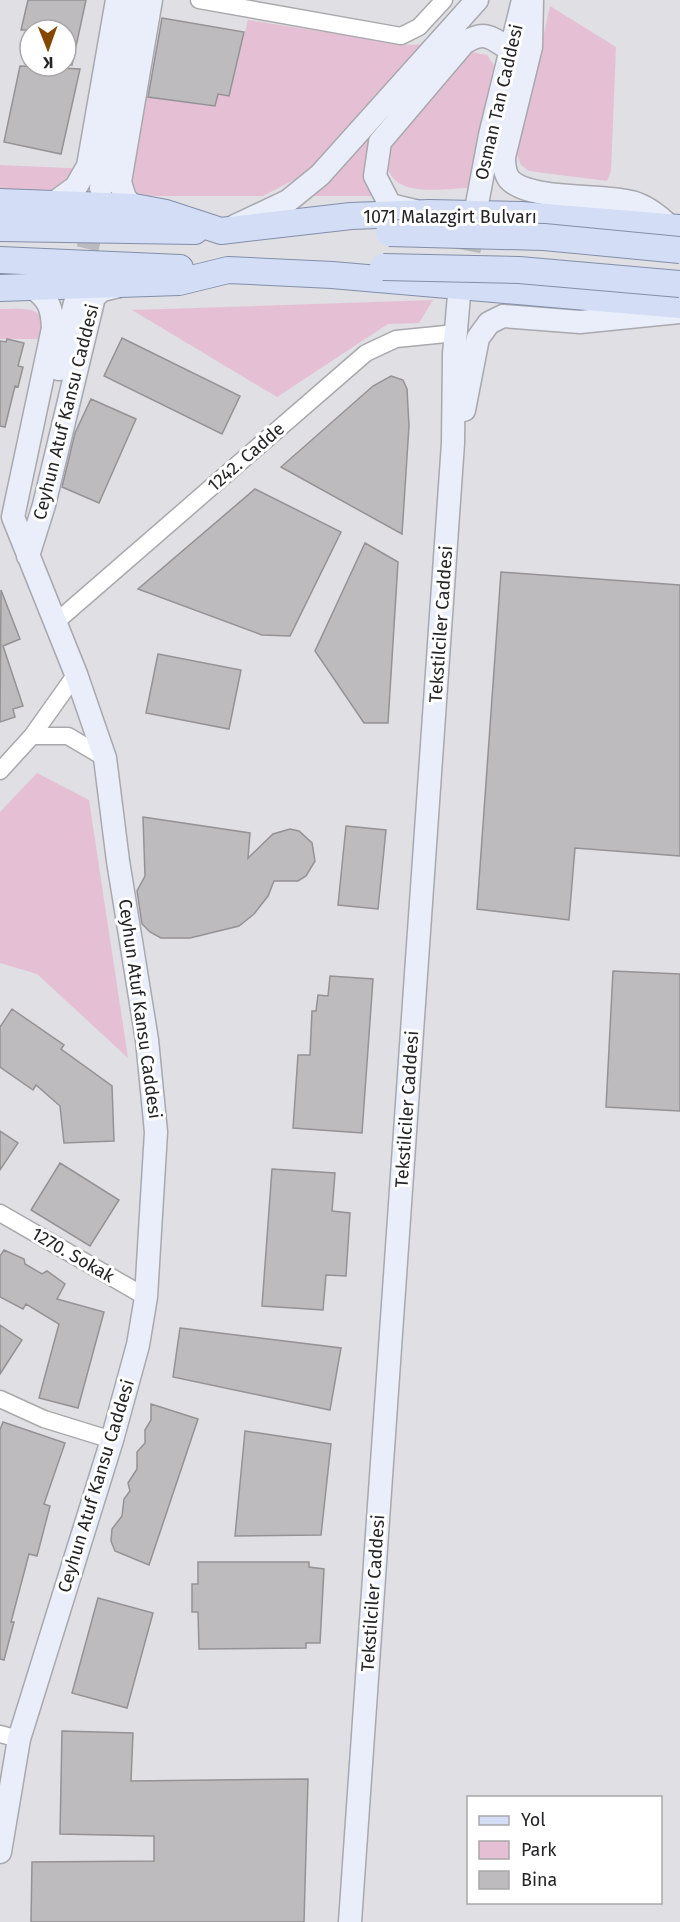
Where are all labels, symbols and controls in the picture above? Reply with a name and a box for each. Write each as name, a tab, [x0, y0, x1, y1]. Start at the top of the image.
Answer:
north arrow	[18, 18, 78, 78]
street label: Osman Tan Caddesi	[470, 22, 528, 182]
text: K	[42, 53, 53, 72]
street label: 1071 Malazgirt Bulvarı	[363, 206, 537, 228]
street label: Ceyhun Atuf Kansu Caddesi	[29, 302, 103, 522]
street label: 1242. Cadde	[203, 418, 289, 496]
street label: Tekstilciler Caddesi	[425, 545, 457, 703]
street label: Ceyhun Atuf Kansu Caddesi	[114, 898, 166, 1120]
street label: Tekstilciler Caddesi	[391, 1030, 423, 1188]
street label: 1270. Sokak	[28, 1223, 119, 1288]
street label: Ceyhun Atuf Kansu Caddesi	[53, 1377, 139, 1595]
street label: Tekstilciler Caddesi	[357, 1514, 389, 1672]
legend	[467, 1796, 662, 1904]
text: Yol	[521, 1809, 546, 1831]
text: Park	[521, 1839, 557, 1861]
text: Bina	[521, 1869, 557, 1891]

